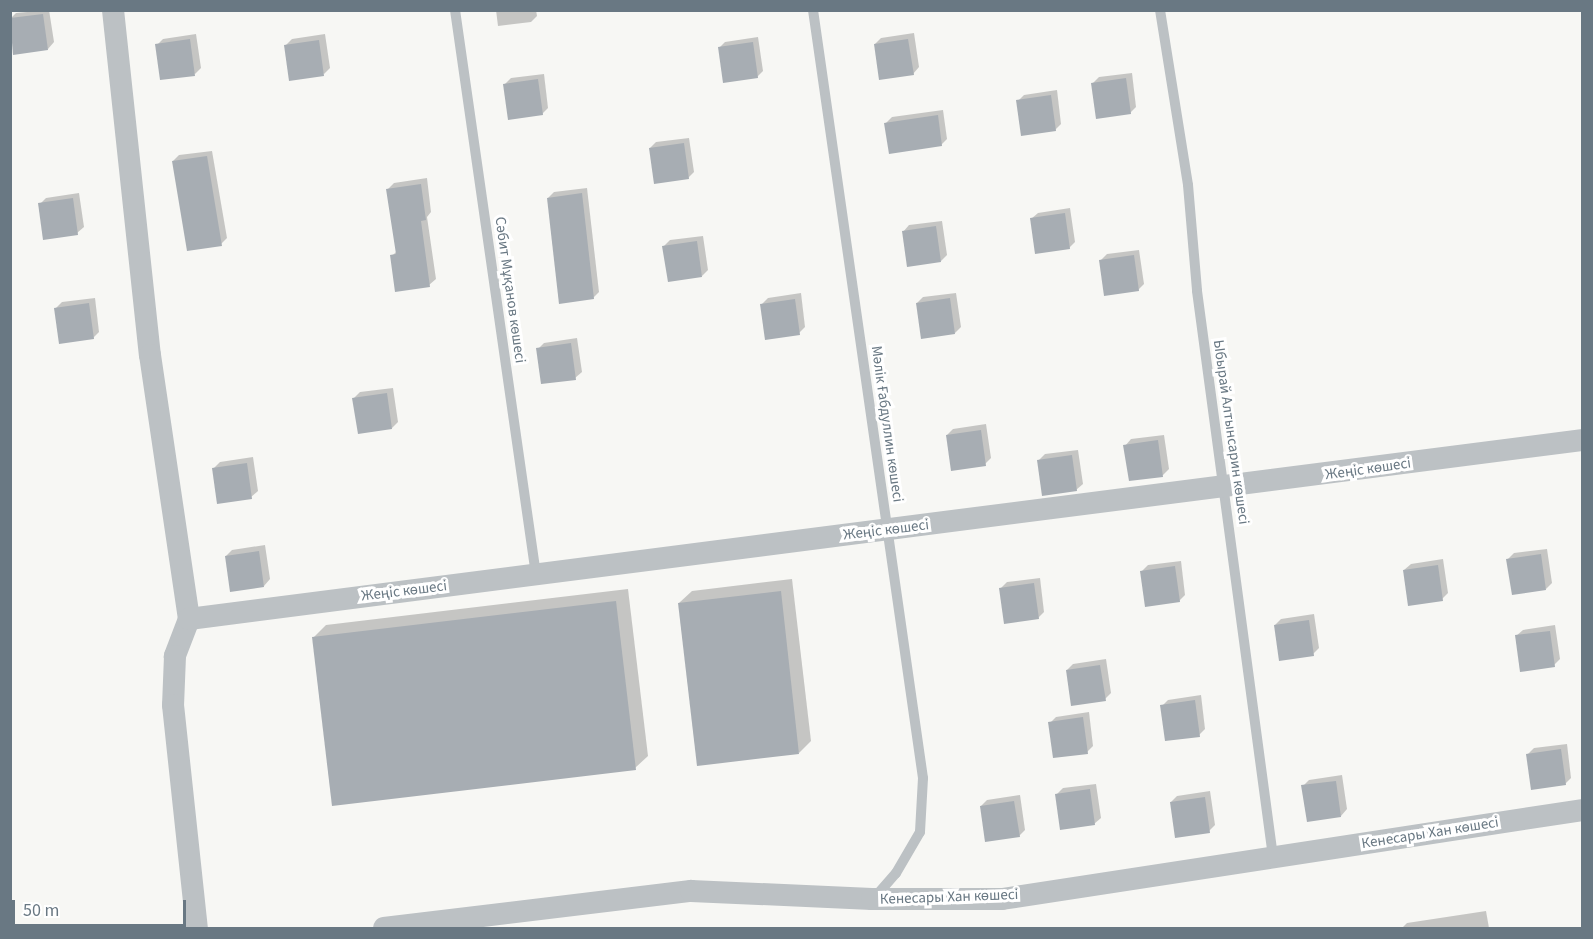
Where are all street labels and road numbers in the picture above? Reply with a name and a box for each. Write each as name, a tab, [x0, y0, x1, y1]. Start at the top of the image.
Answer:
street label: Сәбит Мұқанов көшесі	[491, 216, 529, 364]
street label: Ыбырай Алтынсарин көшесі	[1209, 339, 1253, 525]
street label: Мәлік Ғабдуллин көшесі	[867, 345, 907, 503]
street label: Жеңіс көшесі	[1324, 454, 1412, 484]
street label: Жеңіс көшесі	[842, 516, 930, 544]
street label: Жеңіс көшесі	[360, 577, 448, 605]
street label: Кенесары Хан көшесі	[1360, 813, 1500, 853]
street label: Кенесары Хан көшесі	[879, 886, 1019, 908]

